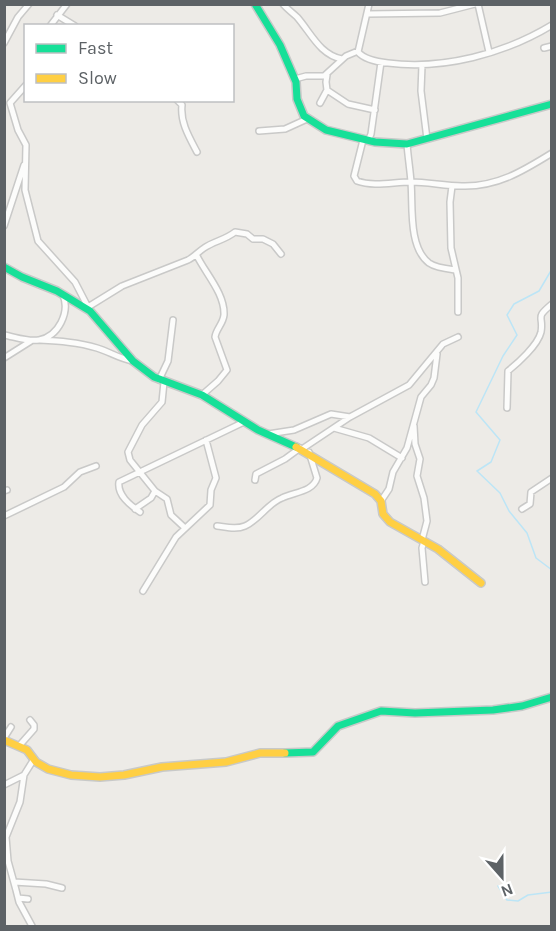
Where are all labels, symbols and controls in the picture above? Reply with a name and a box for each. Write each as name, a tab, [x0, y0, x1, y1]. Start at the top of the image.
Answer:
legend	[24, 24, 234, 102]
text: Fast	[78, 37, 113, 59]
text: Slow	[78, 67, 117, 89]
north arrow	[472, 847, 532, 907]
text: N	[498, 880, 516, 901]

